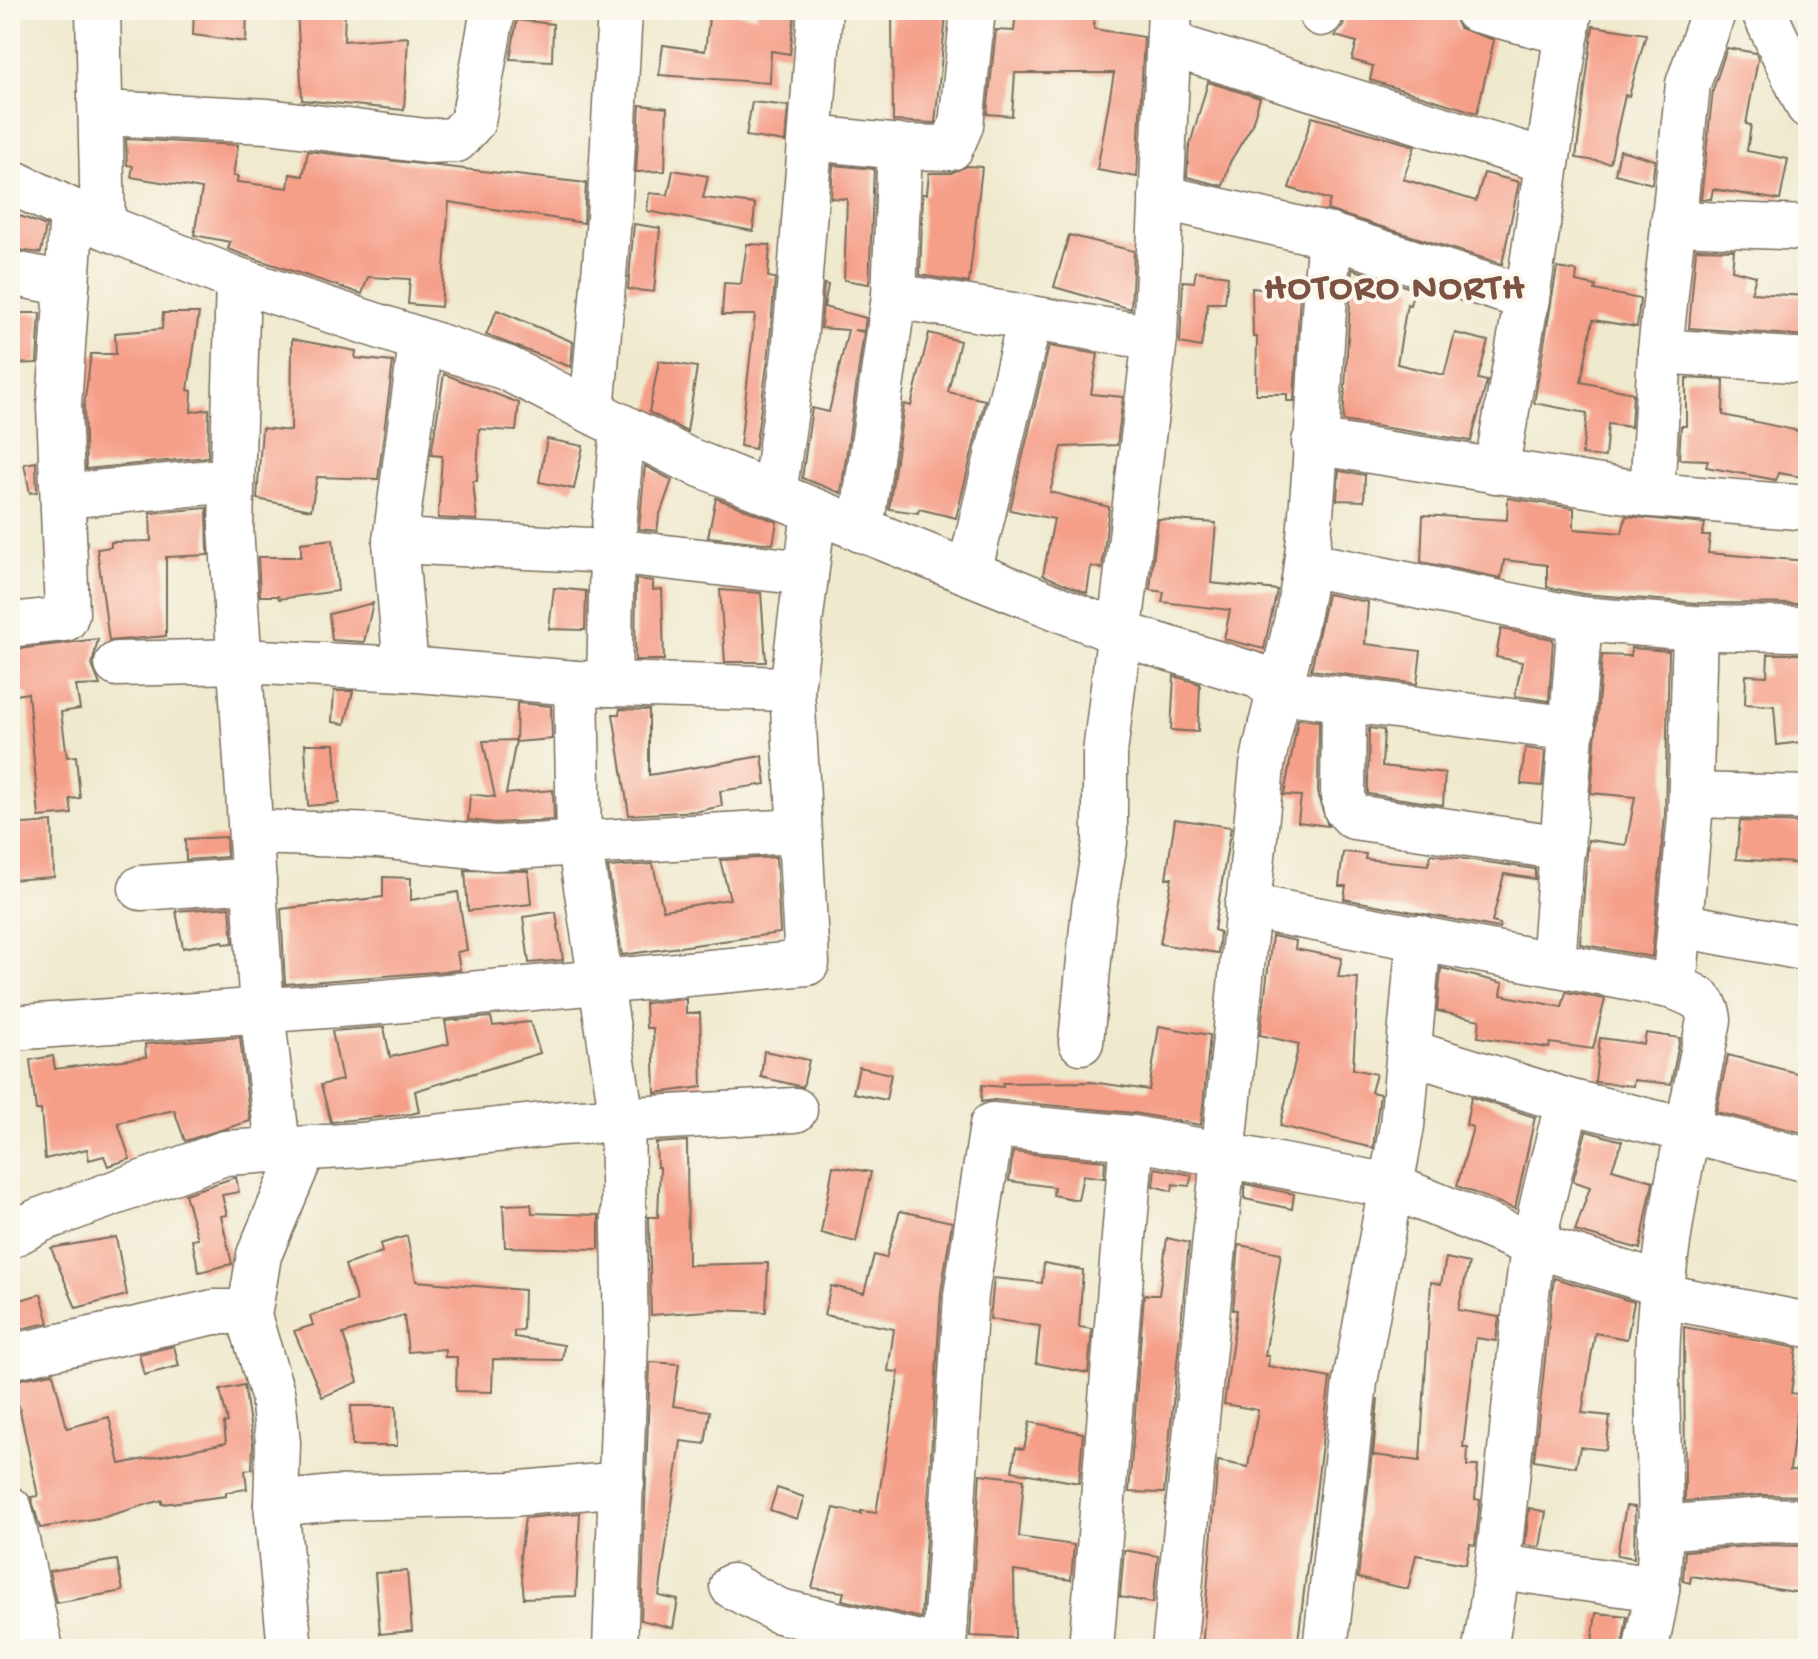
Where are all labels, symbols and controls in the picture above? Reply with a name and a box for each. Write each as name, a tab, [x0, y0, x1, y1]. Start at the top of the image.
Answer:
district label: HOTORO NORTH	[1264, 268, 1526, 312]

